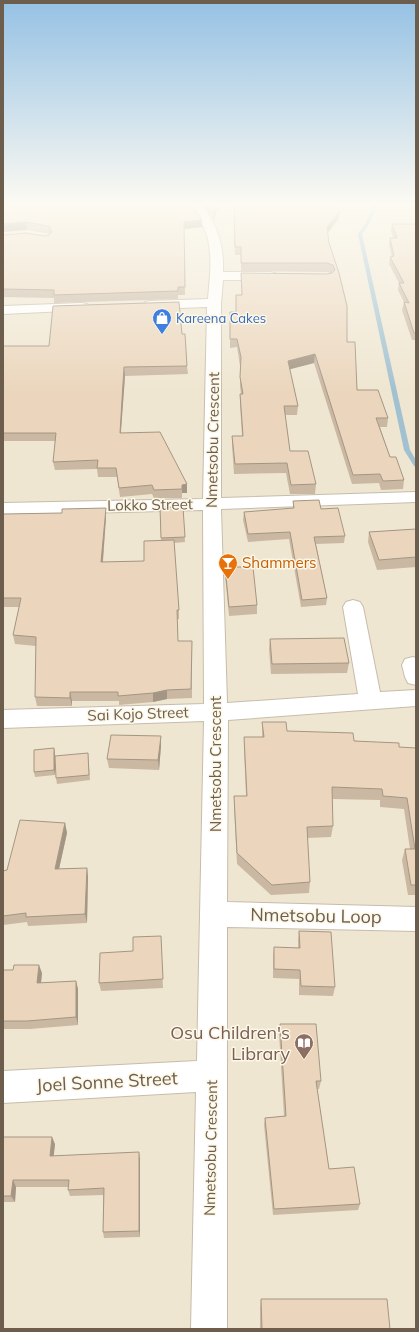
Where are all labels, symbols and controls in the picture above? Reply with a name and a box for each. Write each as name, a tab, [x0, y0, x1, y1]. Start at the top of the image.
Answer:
shop icon: Kareena Cakes	[151, 307, 173, 335]
place label: Kareena Cakes	[176, 310, 266, 326]
street label: Nmetsobu Crescent	[202, 372, 223, 508]
street label: Lokko Street	[107, 494, 193, 515]
bar icon: Shammers	[217, 552, 239, 580]
place label: Shammers	[242, 553, 316, 572]
street label: Nmetsobu Crescent	[206, 696, 225, 832]
street label: Sai Kojo Street	[87, 702, 189, 725]
street label: Nmetsobu Loop	[250, 903, 382, 928]
place label: Osu Children's Library	[170, 1021, 290, 1065]
library icon: Osu Children's Library	[293, 1032, 315, 1060]
street label: Joel Sonne Street	[36, 1066, 178, 1097]
street label: Nmetsobu Crescent	[200, 1080, 221, 1216]

